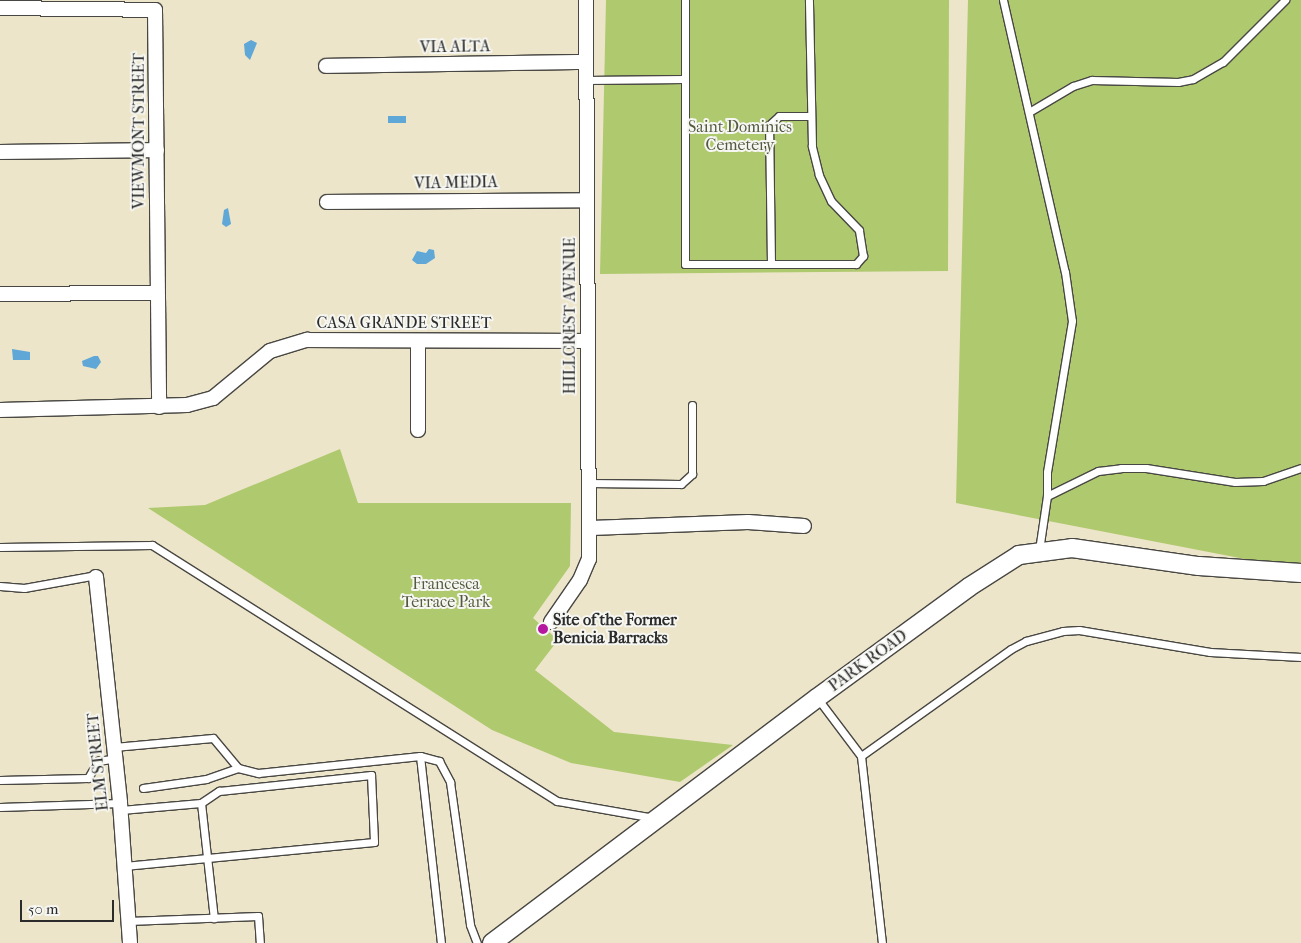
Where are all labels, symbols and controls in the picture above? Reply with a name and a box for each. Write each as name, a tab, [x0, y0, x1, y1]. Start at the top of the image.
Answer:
street label: VIA ALTA	[420, 37, 490, 57]
street label: VIEWMONT STREET	[129, 53, 149, 209]
park label: Saint Dominics Cemetery	[688, 117, 792, 155]
street label: VIA MEDIA	[414, 173, 498, 193]
street label: HILLCREST AVENUE	[560, 238, 580, 394]
street label: CASA GRANDE STREET	[317, 313, 491, 333]
park label: Francesca Terrace Park	[402, 574, 490, 612]
place label: Site of the Former Benicia Barracks	[553, 610, 677, 648]
marker: Site of the Former Benicia Barracks	[537, 623, 549, 635]
street label: PARK ROAD	[825, 626, 911, 696]
street label: ELM STREET	[83, 712, 113, 812]
scale bar	[22, 890, 116, 922]
text: 50 m	[28, 900, 58, 918]

